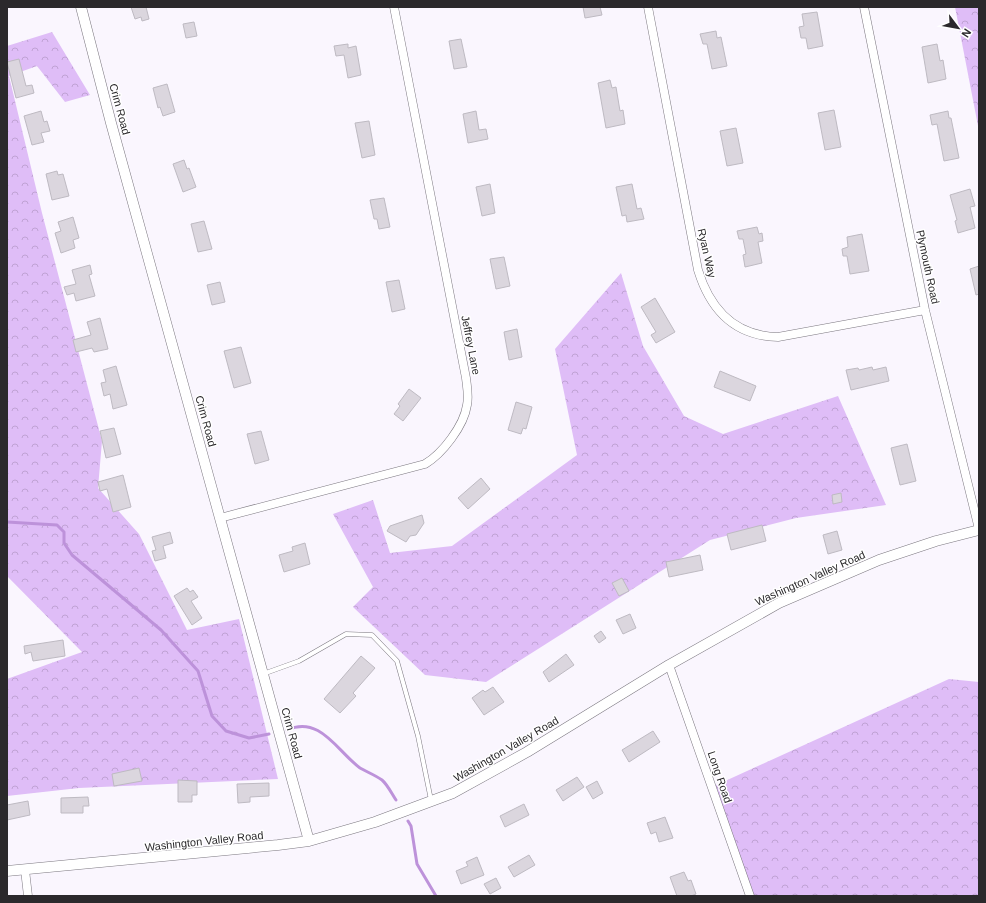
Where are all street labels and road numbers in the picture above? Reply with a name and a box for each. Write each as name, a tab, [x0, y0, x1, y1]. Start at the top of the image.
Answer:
street label: Crim Road	[107, 82, 133, 136]
street label: Ryan Way	[695, 227, 719, 279]
street label: Plymouth Road	[914, 229, 942, 305]
street label: Jeffrey Lane	[459, 314, 483, 376]
street label: Crim Road	[193, 394, 219, 448]
street label: Washington Valley Road	[753, 548, 867, 608]
street label: Crim Road	[279, 706, 305, 760]
street label: Washington Valley Road	[451, 714, 561, 784]
street label: Long Road	[706, 750, 734, 804]
street label: Washington Valley Road	[144, 829, 264, 853]

